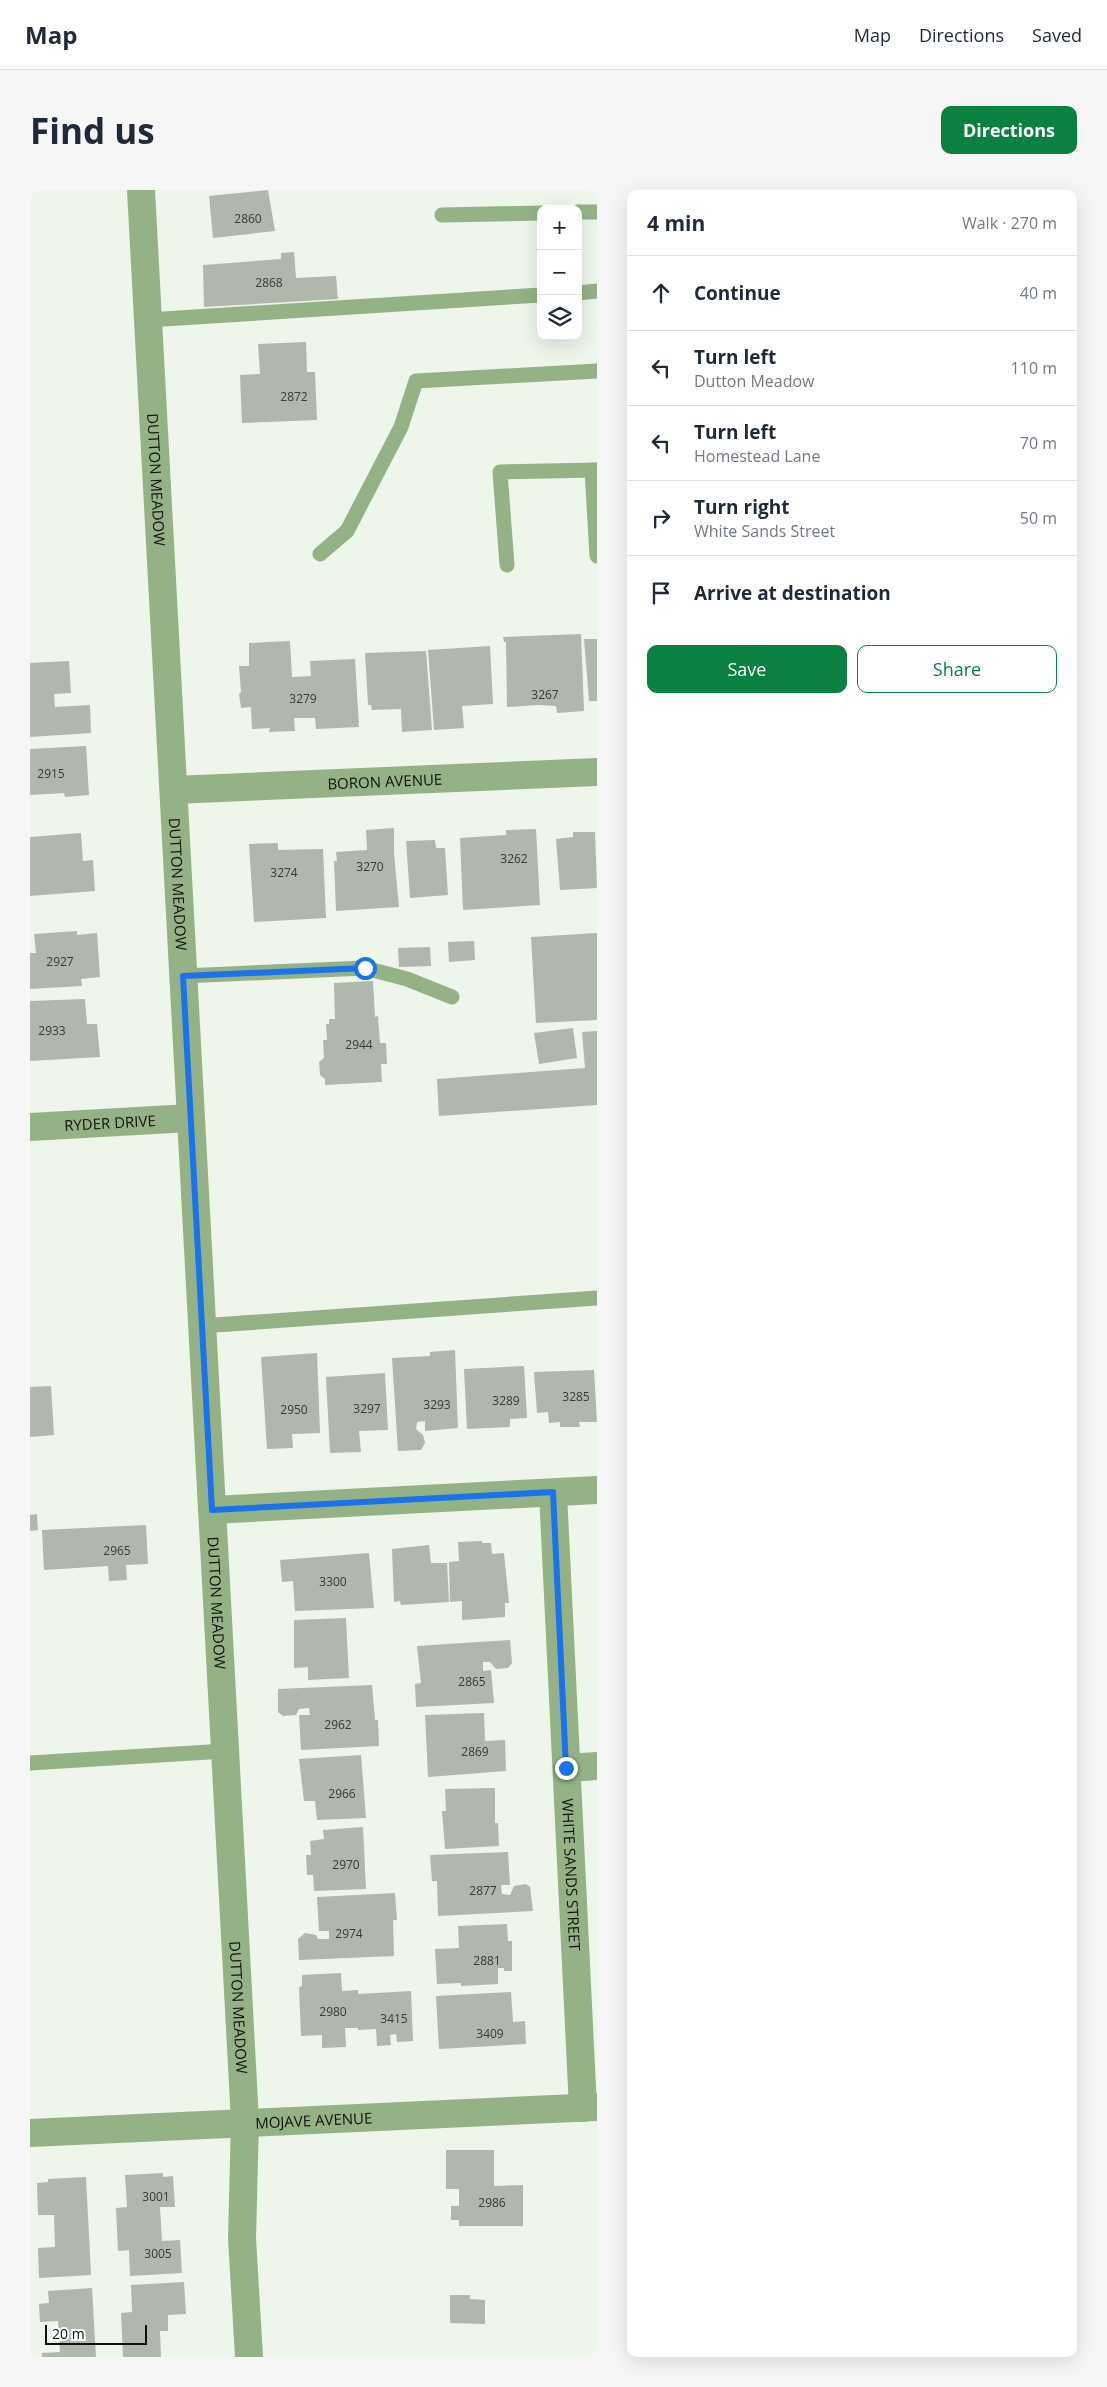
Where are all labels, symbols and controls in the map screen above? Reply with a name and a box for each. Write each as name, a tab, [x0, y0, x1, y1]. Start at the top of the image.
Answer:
text: Map	[25, 18, 77, 51]
text: Map	[854, 23, 891, 47]
text: Directions	[919, 23, 1004, 47]
text: Saved	[1032, 23, 1082, 47]
button: Directions	[941, 106, 1077, 154]
text: Find us	[30, 107, 155, 154]
map controls	[537, 205, 582, 340]
button: +	[537, 205, 582, 250]
text: 4 min	[647, 209, 705, 237]
house number: 2860	[234, 210, 262, 227]
text: Walk · 270 m	[962, 212, 1057, 234]
button: −	[537, 250, 582, 295]
house number: 2868	[255, 274, 283, 291]
icon: ahead	[647, 279, 675, 307]
text: Continue	[694, 280, 781, 306]
text: 40 m	[1020, 282, 1057, 304]
button: layers	[537, 295, 582, 340]
text: Turn left	[694, 344, 776, 370]
icon: left	[647, 354, 675, 382]
text: 110 m	[1011, 357, 1057, 379]
text: Dutton Meadow	[694, 370, 815, 392]
house number: 2872	[280, 388, 308, 405]
street label: DUTTON MEADOW	[143, 413, 170, 547]
text: Turn left	[694, 419, 776, 445]
icon: left	[647, 429, 675, 457]
text: 70 m	[1020, 432, 1057, 454]
text: Homestead Lane	[694, 445, 820, 467]
text: Turn right	[694, 494, 789, 520]
icon: right	[647, 504, 675, 532]
text: 50 m	[1020, 507, 1057, 529]
text: White Sands Street	[694, 520, 835, 542]
icon: arrive	[647, 579, 675, 607]
text: Arrive at destination	[694, 580, 891, 606]
button: Save	[647, 645, 847, 693]
button: Share	[857, 645, 1057, 693]
house number: 3267	[531, 686, 559, 703]
house number: 3279	[289, 690, 317, 707]
house number: 2915	[37, 765, 65, 782]
street label: BORON AVENUE	[327, 769, 443, 793]
street label: DUTTON MEADOW	[165, 817, 192, 951]
house number: 3262	[500, 850, 528, 867]
house number: 3270	[356, 858, 384, 875]
house number: 3274	[270, 864, 298, 881]
house number: 2927	[46, 953, 74, 970]
route start	[354, 957, 377, 980]
house number: 2933	[38, 1022, 66, 1039]
house number: 2944	[345, 1036, 373, 1053]
street label: RYDER DRIVE	[64, 1110, 156, 1135]
house number: 3285	[562, 1388, 590, 1405]
house number: 3289	[492, 1392, 520, 1409]
house number: 3293	[423, 1396, 451, 1413]
house number: 3297	[353, 1400, 381, 1417]
house number: 2950	[280, 1401, 308, 1418]
street label: DUTTON MEADOW	[204, 1536, 231, 1670]
house number: 2965	[103, 1542, 131, 1559]
house number: 3300	[319, 1573, 347, 1590]
house number: 2865	[458, 1673, 486, 1690]
house number: 2962	[324, 1716, 352, 1733]
house number: 2869	[461, 1743, 489, 1760]
route end	[555, 1757, 578, 1780]
house number: 2966	[328, 1785, 356, 1802]
street label: WHITE SANDS STREET	[558, 1798, 585, 1952]
house number: 2970	[332, 1856, 360, 1873]
house number: 2877	[469, 1882, 497, 1899]
house number: 2974	[335, 1925, 363, 1942]
street label: DUTTON MEADOW	[225, 1940, 252, 2074]
house number: 2881	[473, 1952, 501, 1969]
house number: 2980	[319, 2003, 347, 2020]
house number: 3415	[380, 2010, 408, 2027]
house number: 3409	[476, 2025, 504, 2042]
street label: MOJAVE AVENUE	[255, 2107, 373, 2133]
house number: 3001	[142, 2188, 170, 2205]
house number: 2986	[478, 2194, 506, 2211]
house number: 3005	[144, 2245, 172, 2262]
scale bar	[45, 2322, 148, 2345]
text: 20 m	[52, 2324, 85, 2343]

